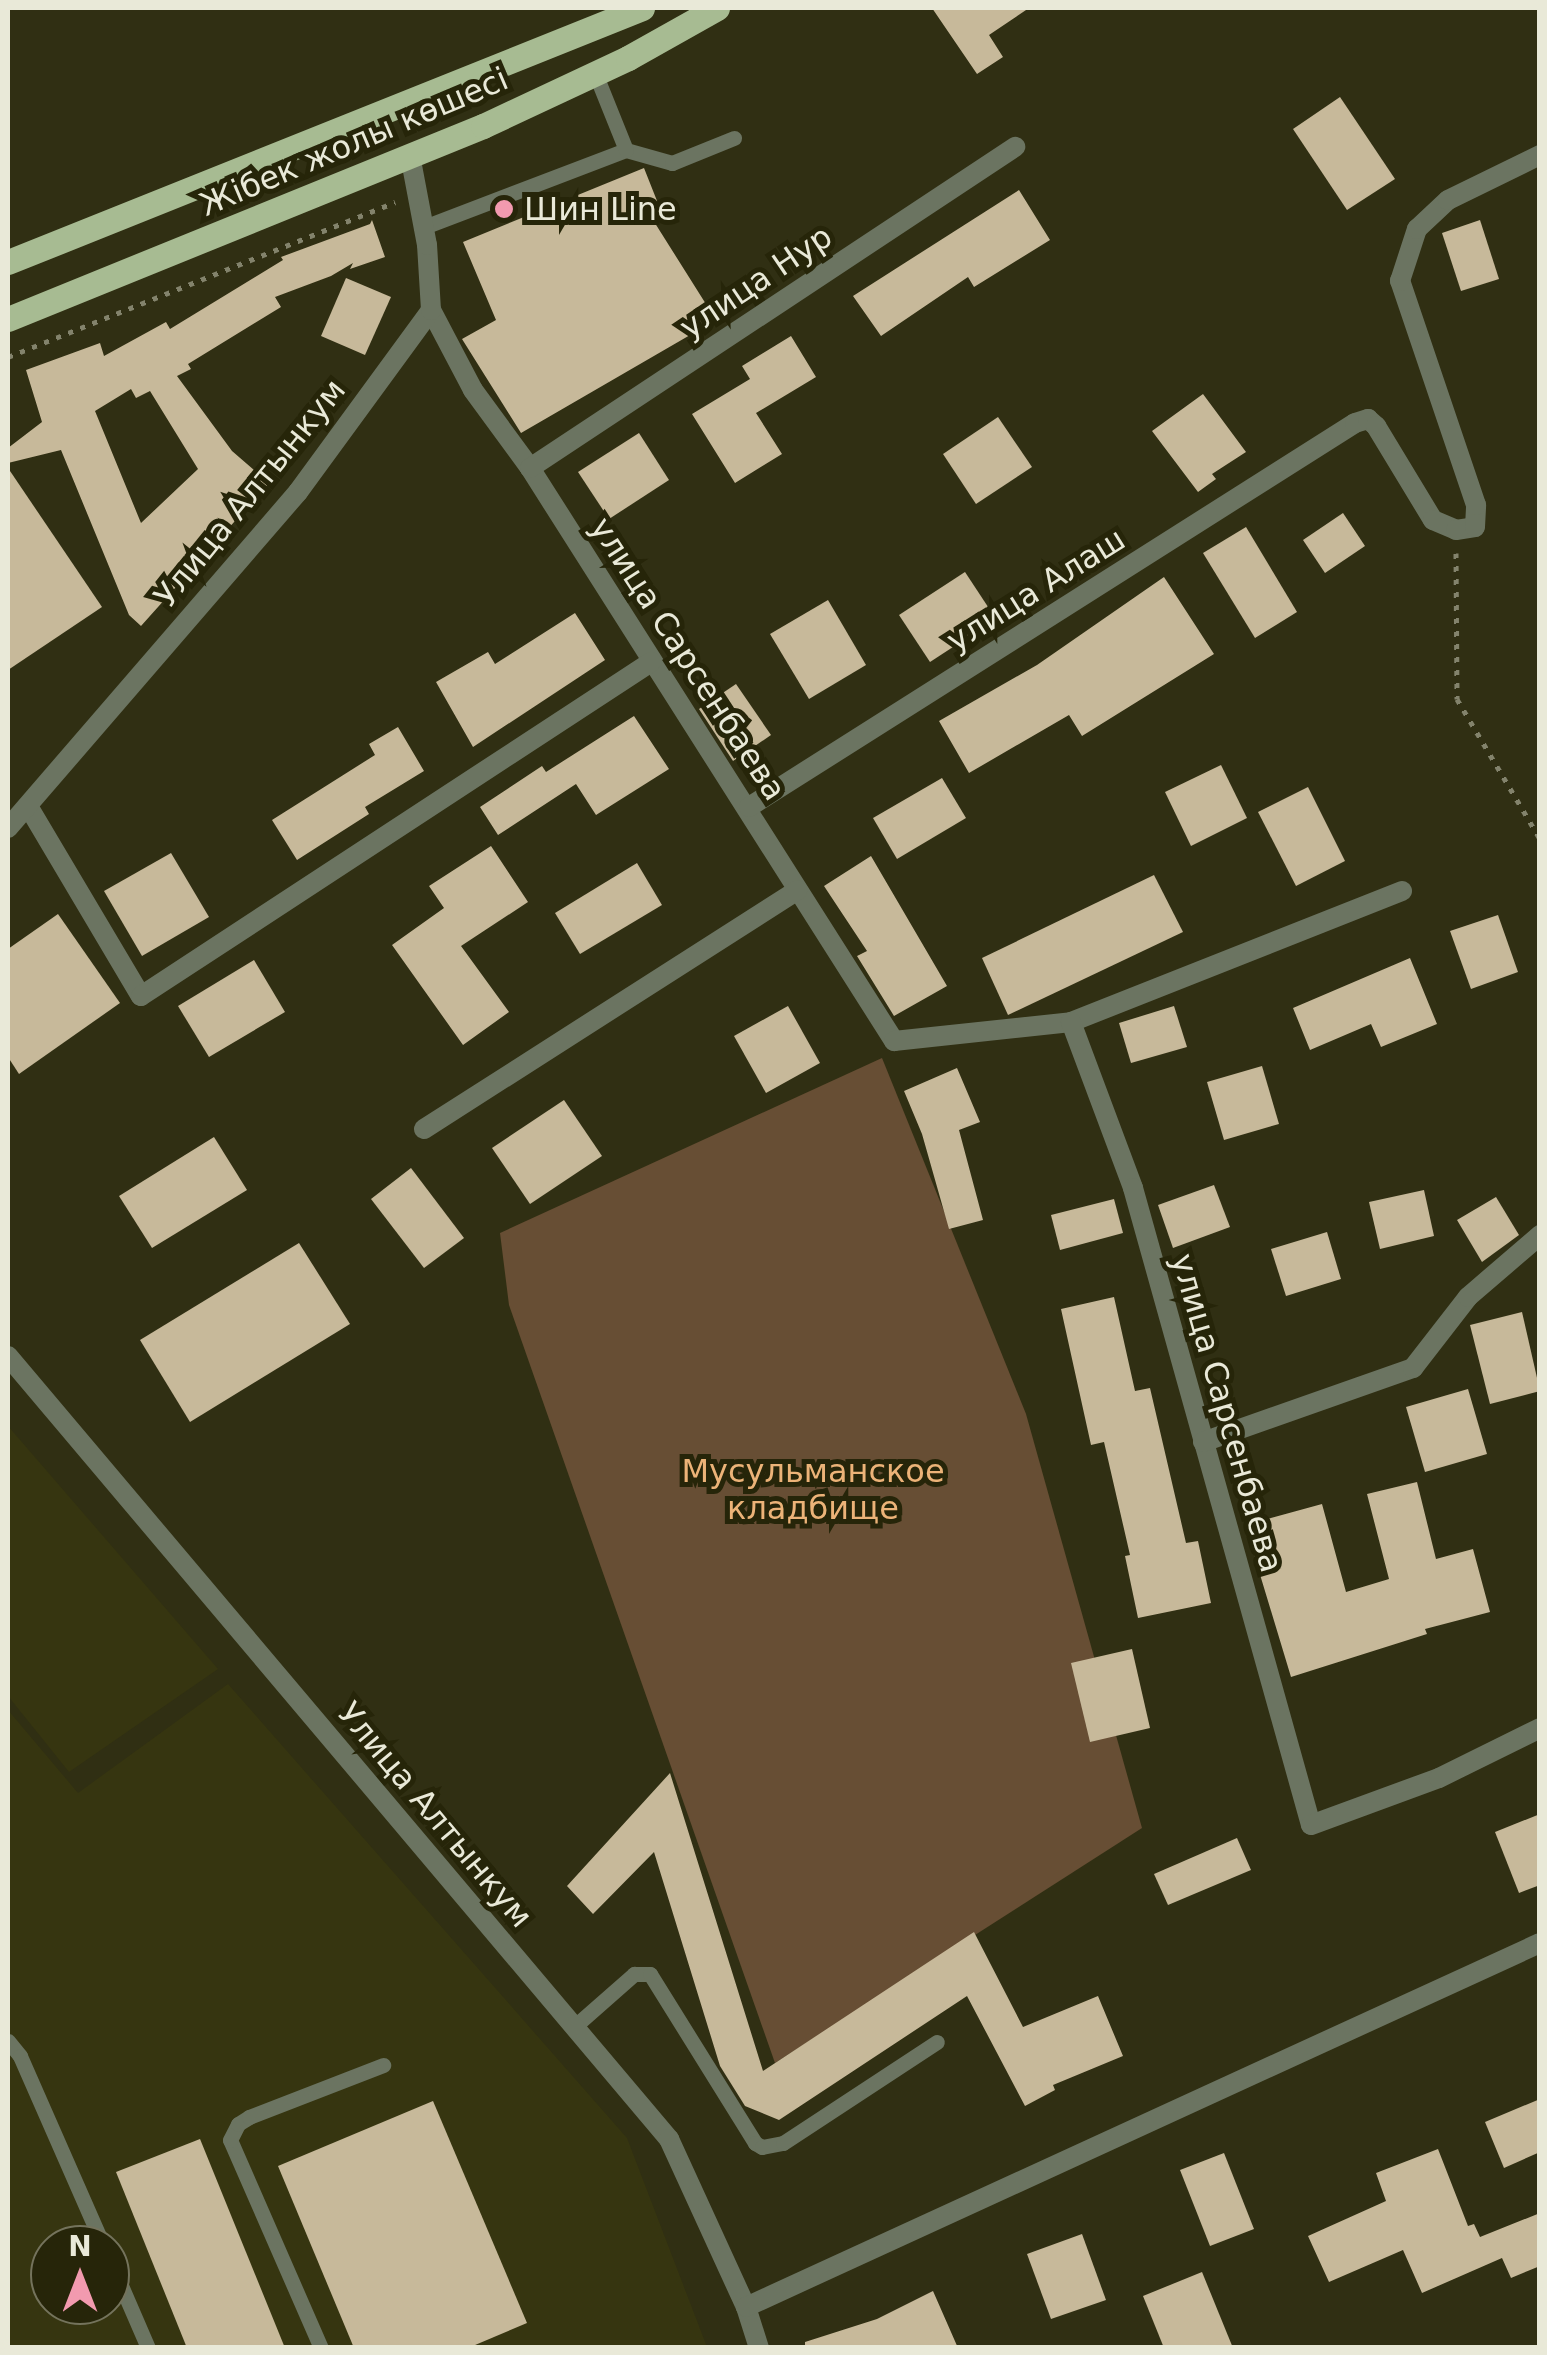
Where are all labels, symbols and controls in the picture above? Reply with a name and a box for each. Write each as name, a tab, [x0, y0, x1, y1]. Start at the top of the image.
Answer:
street label: Жібек жолы көшесі	[194, 60, 514, 224]
place label: Шин Line	[524, 190, 677, 228]
marker: Шин Line	[493, 198, 515, 220]
street label: улица Нур	[673, 217, 839, 347]
street label: Улица Алтынкум	[146, 371, 354, 615]
street label: улица Сарсенбаева	[582, 510, 794, 808]
street label: улица Алаш	[940, 520, 1132, 660]
street label: улица Сарсенбаева	[1163, 1249, 1291, 1577]
park label: Мусульманское кладбище	[681, 1453, 945, 1528]
street label: Улица Алтынкум	[330, 1695, 540, 1935]
north arrow	[30, 2225, 130, 2325]
text: N	[68, 2230, 92, 2263]

